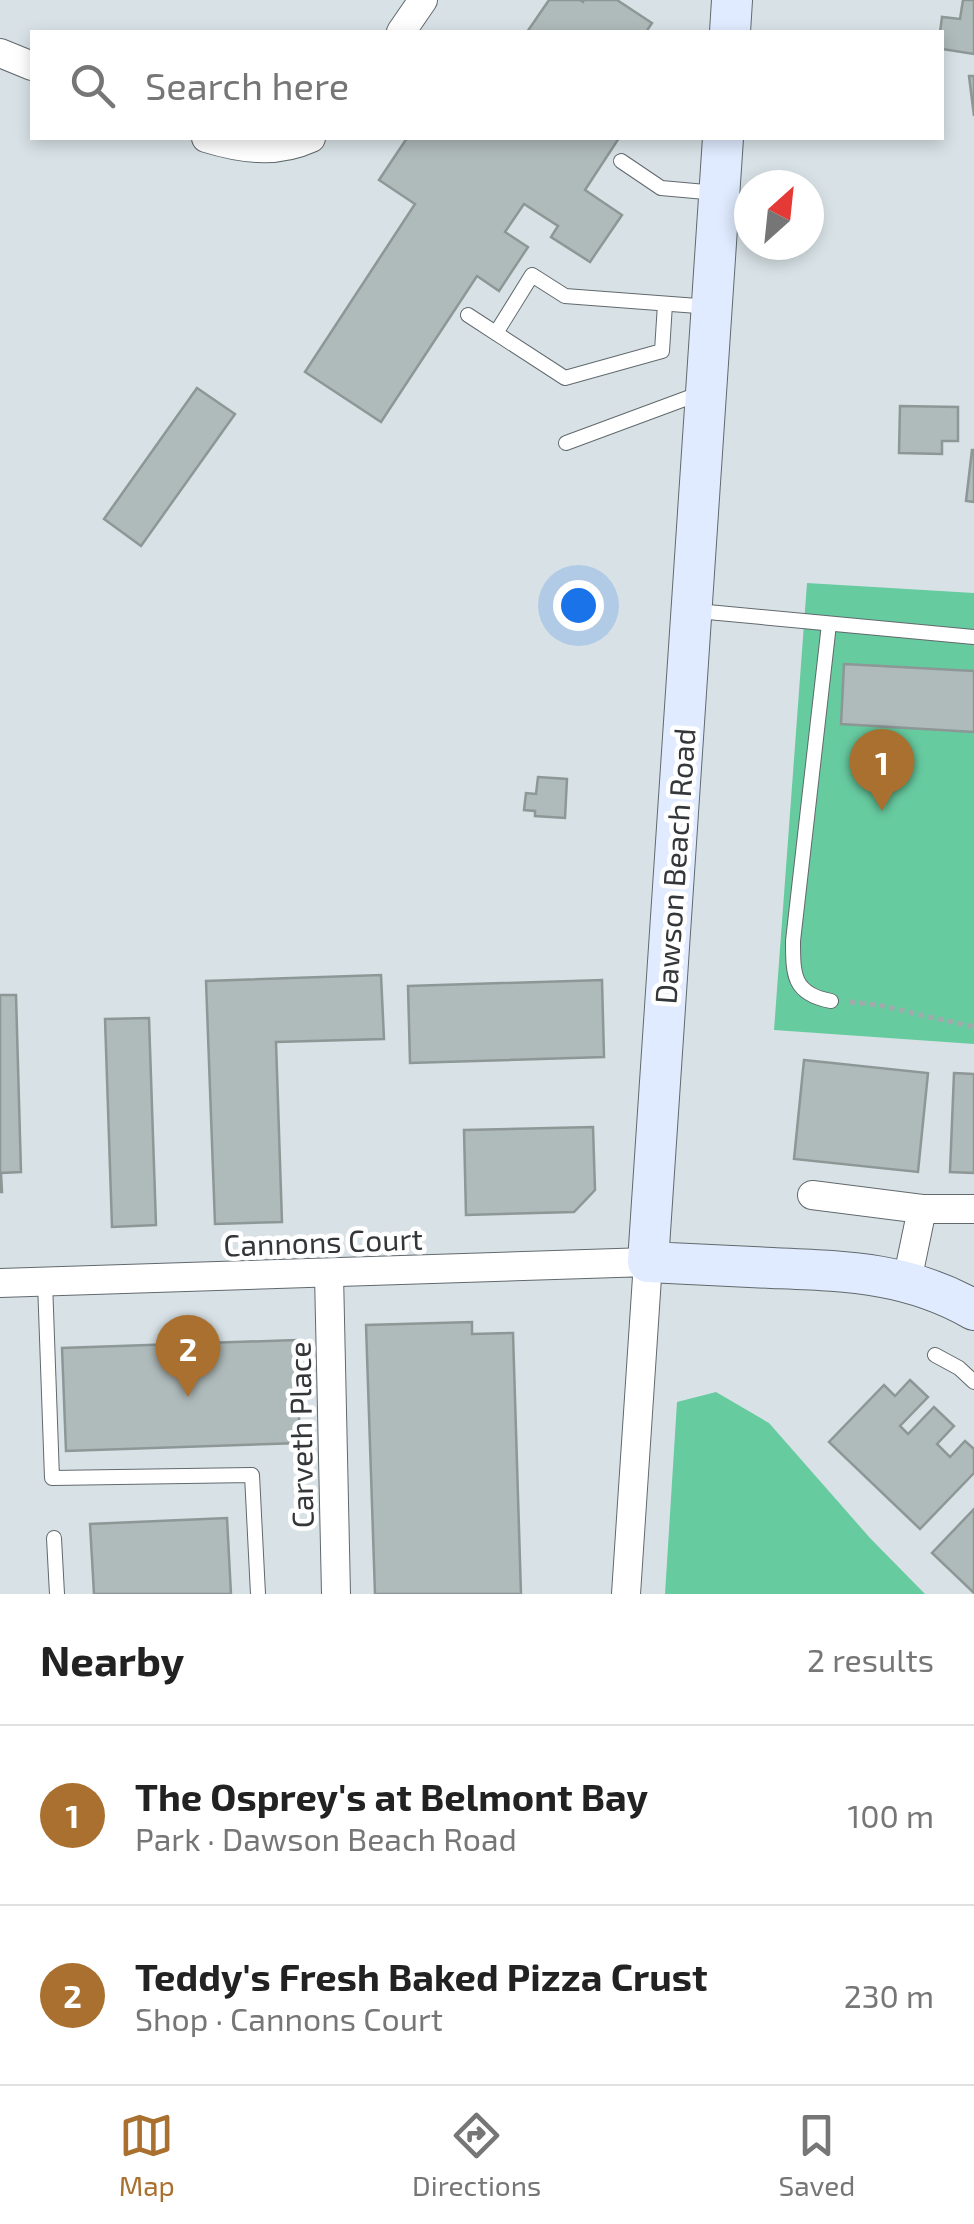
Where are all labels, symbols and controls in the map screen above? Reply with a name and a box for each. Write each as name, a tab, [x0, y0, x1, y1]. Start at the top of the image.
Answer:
search box	[30, 30, 944, 140]
icon: search	[65, 58, 120, 113]
text: Search here	[145, 62, 349, 108]
north arrow	[734, 170, 824, 260]
your location	[553, 580, 604, 631]
street label: Dawson Beach Road	[646, 727, 702, 1005]
pin: 1	[850, 728, 914, 811]
street label: Cannons Court	[223, 1220, 423, 1262]
pin: 2	[156, 1314, 220, 1397]
street label: Carveth Place	[280, 1341, 320, 1529]
text: Nearby	[40, 1634, 184, 1684]
text: 2 results	[807, 1640, 934, 1678]
text: The Osprey's at Belmont Bay	[135, 1773, 648, 1819]
text: 1	[66, 1796, 79, 1834]
text: 100 m	[848, 1796, 934, 1834]
text: Park · Dawson Beach Road	[135, 1819, 517, 1857]
text: Teddy's Fresh Baked Pizza Crust	[135, 1953, 708, 1999]
text: 2	[63, 1976, 82, 2014]
text: 230 m	[844, 1976, 934, 2014]
text: Shop · Cannons Court	[135, 1999, 443, 2037]
tab: Map	[119, 2108, 175, 2202]
tab: Directions	[412, 2108, 541, 2202]
tab: Saved	[779, 2108, 855, 2202]

